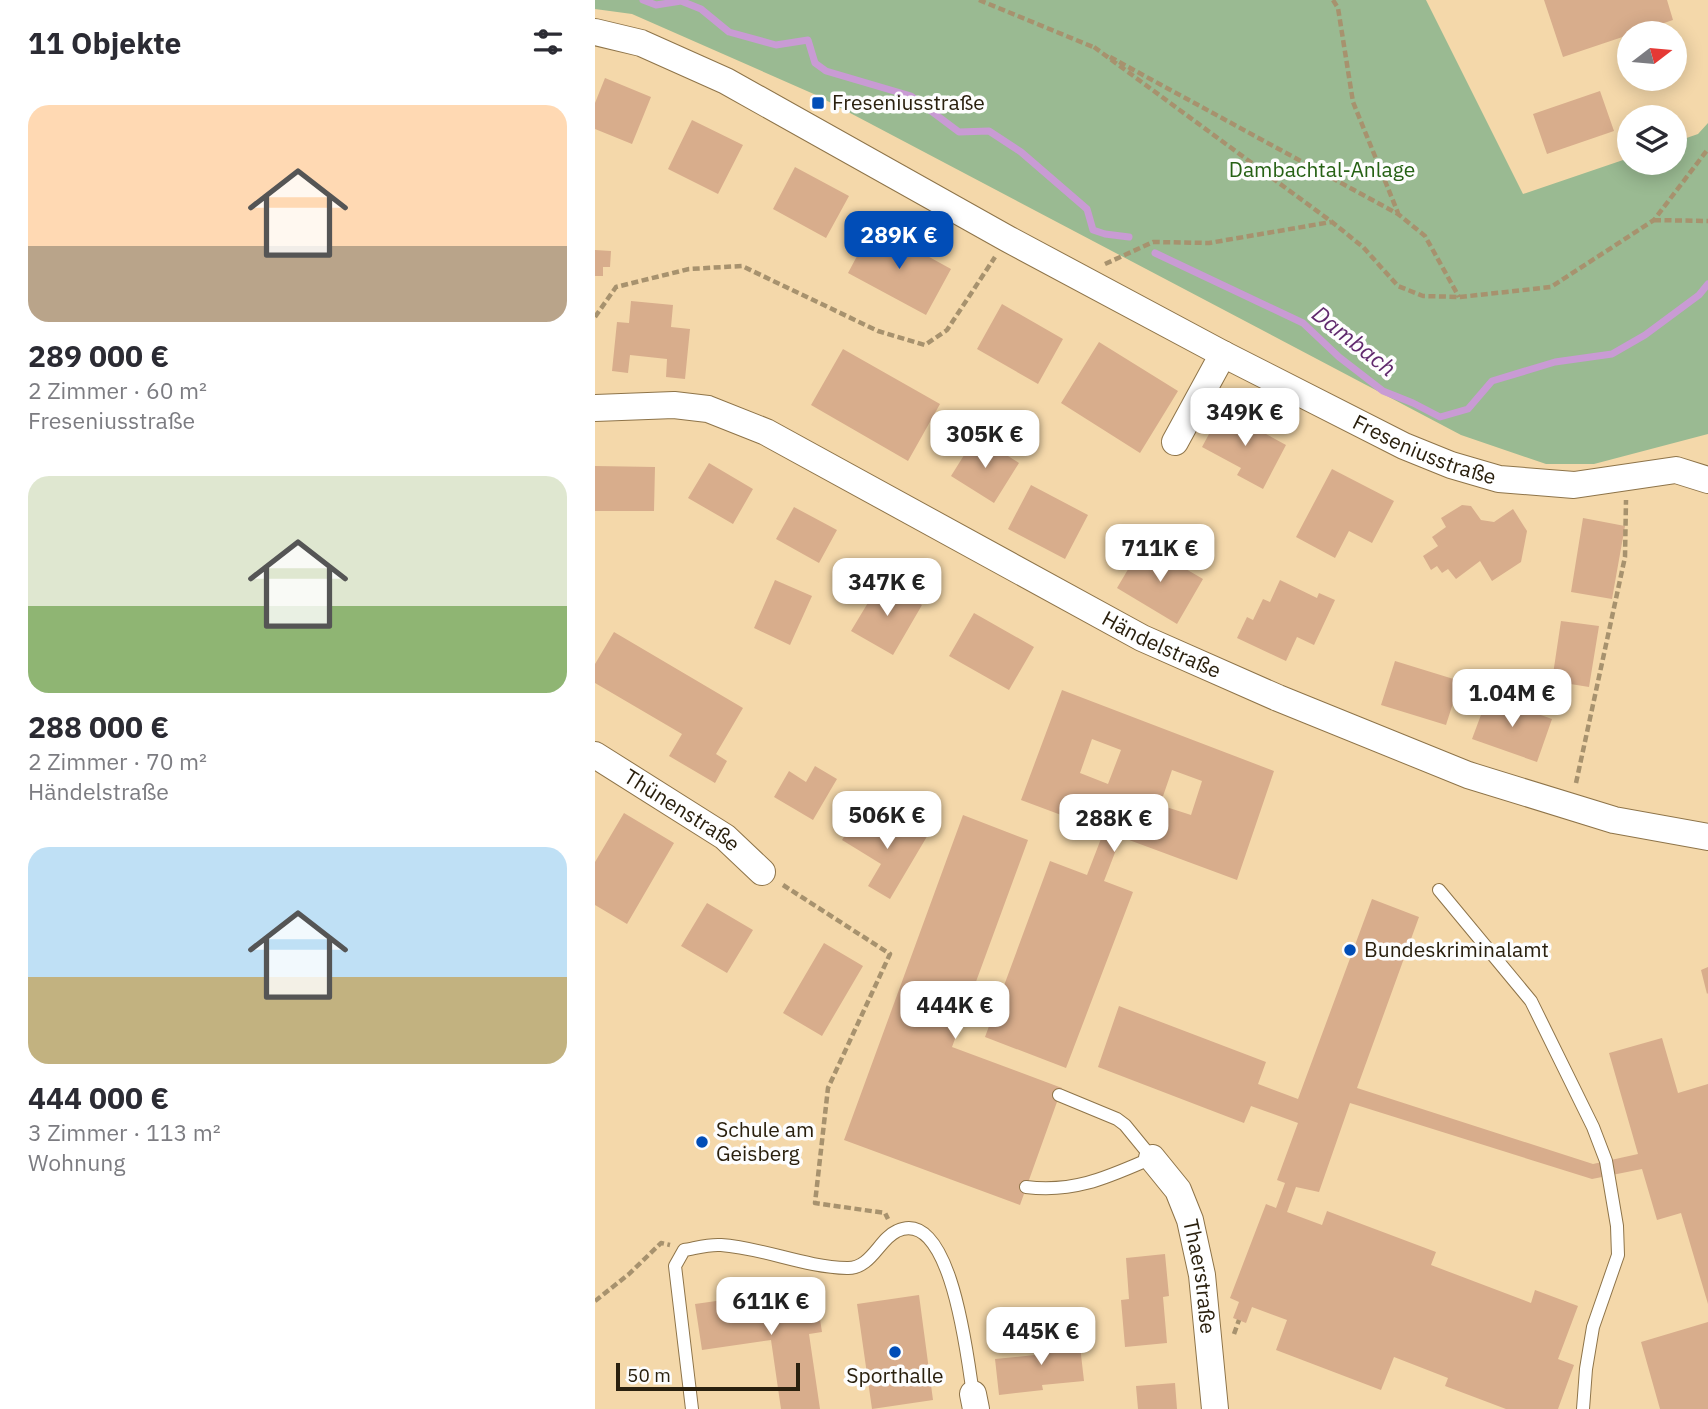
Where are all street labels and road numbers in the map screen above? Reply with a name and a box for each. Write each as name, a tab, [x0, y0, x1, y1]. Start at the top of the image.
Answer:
street label: Freseniusstraße	[1348, 407, 1500, 490]
street label: Händelstraße	[1097, 604, 1226, 684]
street label: Thünenstraße	[619, 762, 747, 857]
street label: Thaerstraße	[1177, 1216, 1223, 1335]

